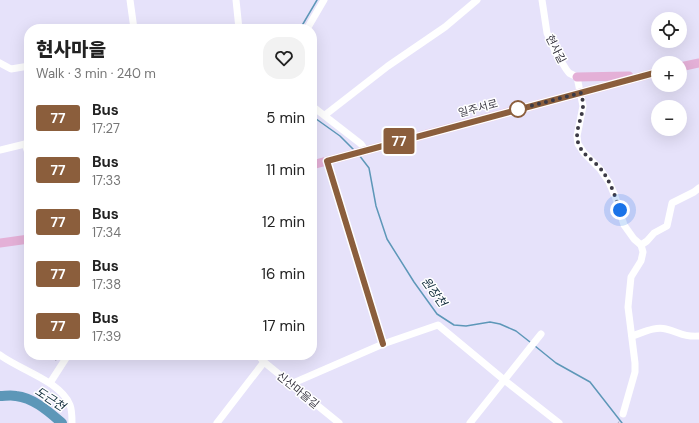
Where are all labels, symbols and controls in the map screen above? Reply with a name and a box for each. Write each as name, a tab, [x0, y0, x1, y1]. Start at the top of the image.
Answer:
map controls	[651, 12, 687, 136]
button: locate	[651, 12, 687, 48]
street label: 현사길	[543, 32, 569, 66]
text: 현사마을	[36, 37, 106, 62]
button: heart	[263, 37, 305, 79]
button: +	[651, 56, 687, 92]
text: Walk · 3 min · 240 m	[36, 65, 156, 82]
street label: 일주서로	[457, 96, 499, 120]
text: Bus	[92, 100, 119, 120]
unlabelled marker	[509, 100, 527, 118]
button: −	[651, 100, 687, 136]
text: 5 min	[266, 108, 305, 128]
text: 77	[50, 109, 66, 127]
text: 17:27	[92, 120, 120, 137]
line badge: 77	[381, 128, 417, 154]
text: 77	[391, 132, 407, 150]
text: Bus	[92, 152, 119, 172]
text: 11 min	[266, 160, 305, 180]
text: 77	[50, 161, 66, 179]
text: 17:33	[92, 172, 121, 189]
your location	[610, 200, 630, 220]
text: Bus	[92, 204, 119, 224]
text: 12 min	[262, 212, 305, 232]
text: 77	[50, 213, 66, 231]
text: 17:34	[92, 224, 121, 241]
text: Bus	[92, 256, 119, 276]
text: 16 min	[261, 264, 305, 284]
text: 77	[50, 265, 66, 283]
water label: 원장천	[418, 274, 451, 312]
text: 17:38	[92, 276, 121, 293]
text: Bus	[92, 308, 119, 328]
text: 17 min	[263, 316, 305, 336]
text: 77	[50, 317, 66, 335]
text: 17:39	[92, 328, 121, 345]
street label: 신산마을길	[274, 369, 322, 411]
water label: 도근천	[32, 383, 70, 416]

